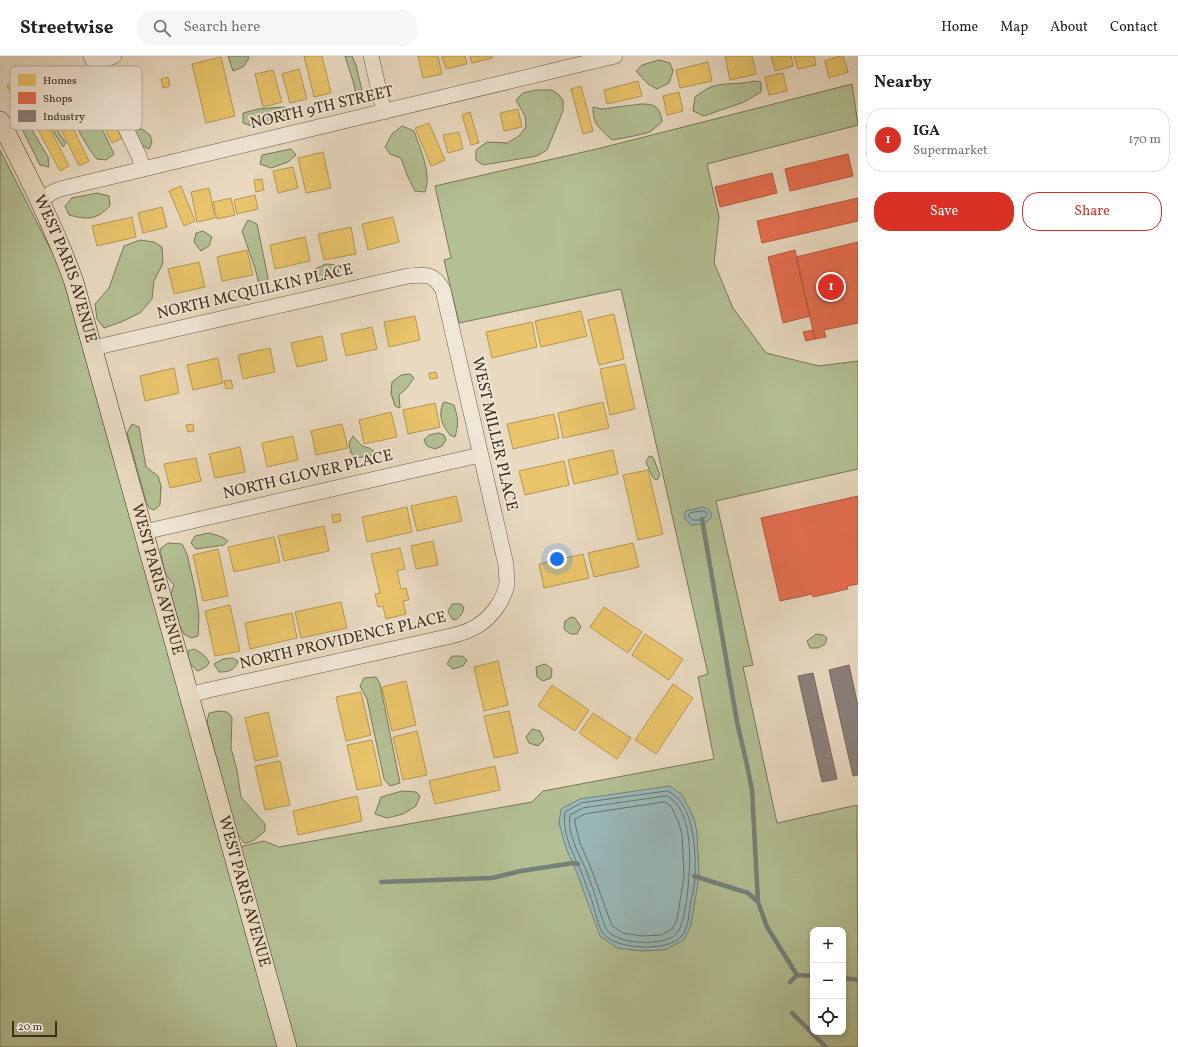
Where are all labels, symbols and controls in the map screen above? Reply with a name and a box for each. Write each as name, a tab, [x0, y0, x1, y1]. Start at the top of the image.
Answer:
search box	[137, 10, 417, 46]
text: Streetwise	[20, 15, 113, 41]
icon: search	[151, 17, 173, 39]
text: Search here	[183, 17, 260, 38]
text: Home	[941, 18, 978, 37]
text: Map	[1000, 18, 1028, 37]
text: About	[1050, 18, 1088, 37]
text: Contact	[1110, 18, 1158, 37]
legend	[10, 66, 142, 130]
text: Nearby	[874, 71, 932, 94]
text: Homes	[43, 74, 77, 89]
street label: NORTH 9TH STREET	[248, 81, 396, 135]
text: Shops	[43, 92, 73, 107]
text: Industry	[43, 110, 85, 125]
text: IGA	[913, 121, 940, 142]
text: 1	[885, 131, 891, 149]
text: 170 m	[1128, 131, 1161, 149]
text: Supermarket	[913, 142, 988, 160]
street label: WEST PARIS AVENUE	[28, 191, 101, 345]
button: Save	[874, 192, 1014, 231]
button: Share	[1022, 192, 1162, 231]
street label: NORTH MCQUILKIN PLACE	[155, 259, 355, 325]
pin: 1	[818, 272, 844, 302]
street label: WEST MILLER PLACE	[466, 355, 522, 513]
street label: NORTH GLOVER PLACE	[221, 445, 395, 505]
street label: WEST PARIS AVENUE	[125, 501, 188, 658]
your location	[547, 549, 567, 569]
street label: NORTH PROVIDENCE PLACE	[237, 606, 449, 676]
street label: WEST PARIS AVENUE	[212, 813, 275, 970]
map controls	[810, 927, 846, 1035]
button: +	[810, 927, 846, 963]
button: −	[810, 963, 846, 999]
button: locate	[810, 999, 846, 1035]
scale bar	[12, 1019, 57, 1038]
text: 20 m	[18, 1020, 42, 1035]

